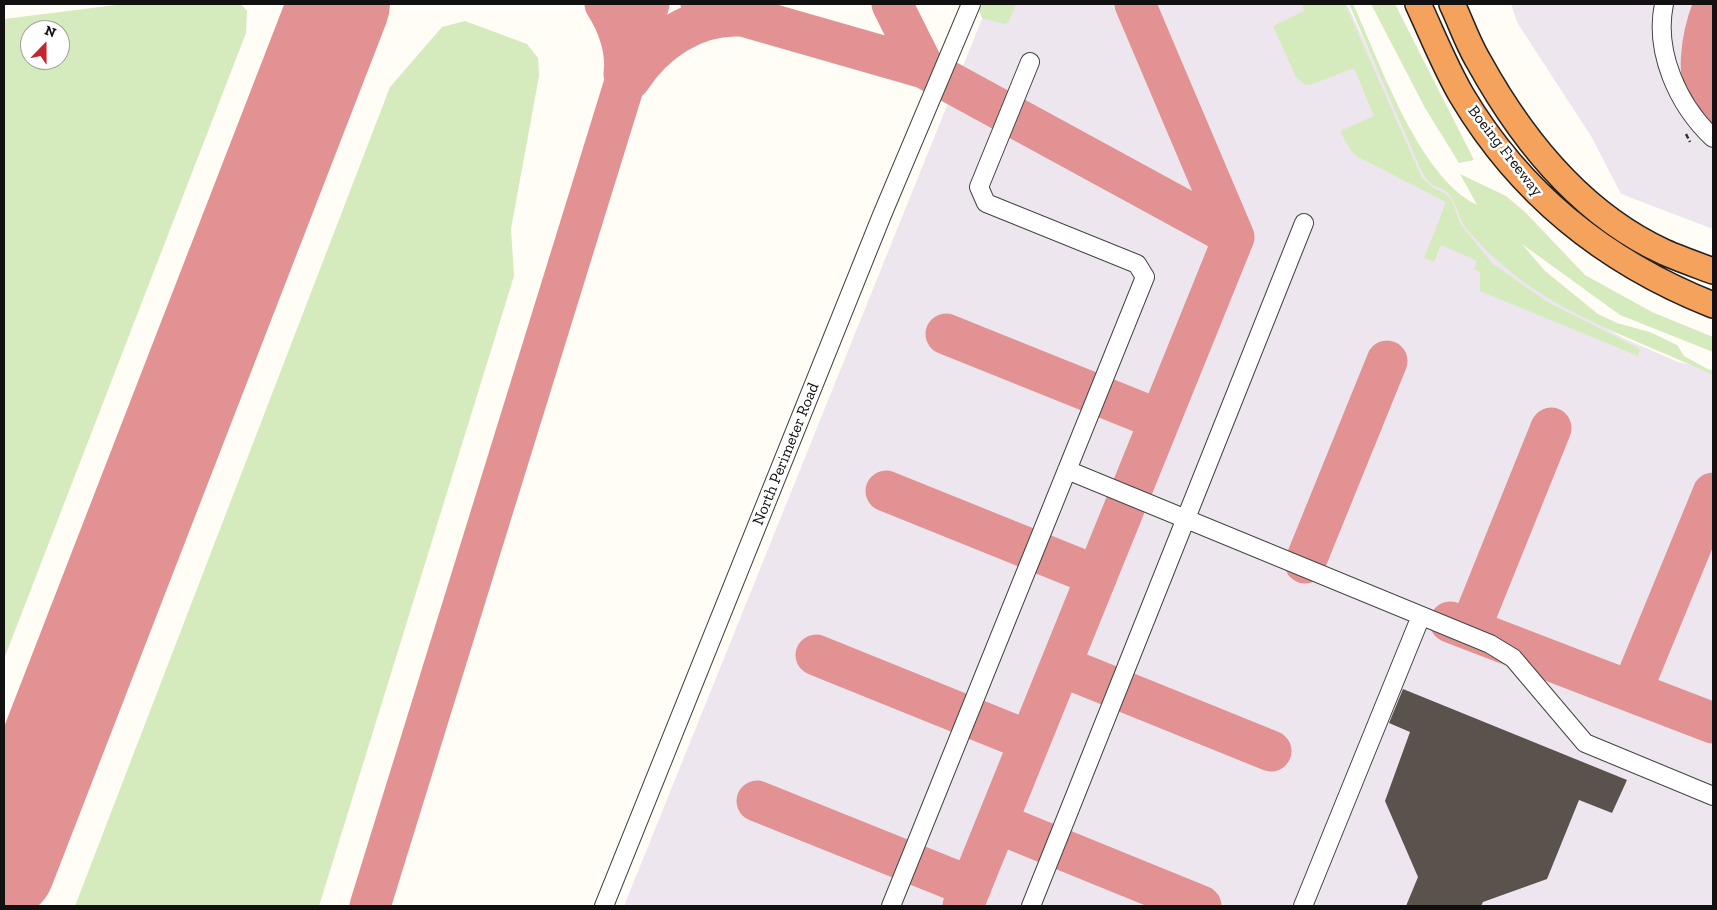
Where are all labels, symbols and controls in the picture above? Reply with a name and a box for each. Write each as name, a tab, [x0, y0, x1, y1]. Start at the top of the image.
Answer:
north arrow	[20, 20, 70, 70]
text: N	[42, 22, 59, 41]
street label: Boeing Freeway	[1464, 102, 1546, 200]
street label: North Perimeter Road	[749, 380, 823, 528]

